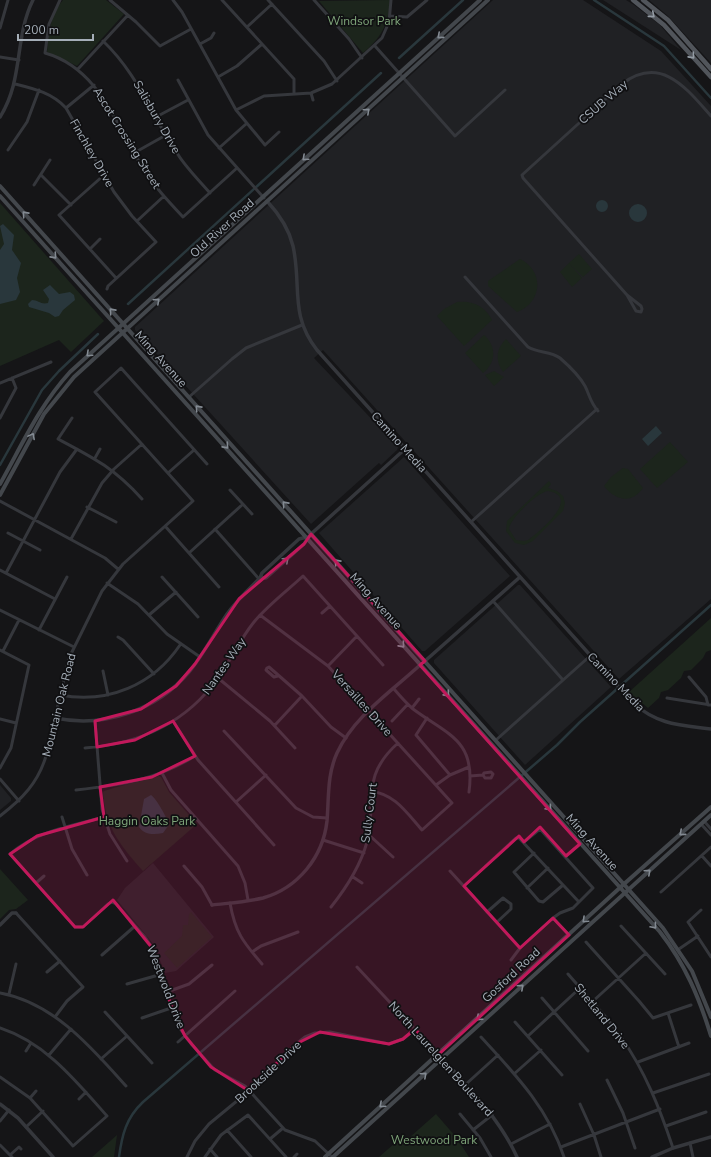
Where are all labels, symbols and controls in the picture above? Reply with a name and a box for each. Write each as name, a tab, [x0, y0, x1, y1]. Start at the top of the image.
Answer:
one-way arrow	[647, 10, 655, 17]
park label: Windsor Park	[327, 13, 402, 29]
scale bar	[18, 16, 93, 42]
text: 200 m	[24, 22, 59, 38]
one-way arrow	[437, 31, 445, 39]
one-way arrow	[687, 51, 694, 58]
street label: CSUB Way	[575, 76, 632, 128]
street label: Salisbury Drive	[130, 78, 184, 156]
street label: Ascot Crossing Street	[89, 84, 165, 192]
one-way arrow	[362, 108, 370, 115]
street label: Finchley Drive	[66, 116, 118, 190]
one-way arrow	[302, 153, 310, 161]
street label: Old River Road	[186, 195, 258, 261]
one-way arrow	[22, 211, 30, 219]
one-way arrow	[50, 251, 57, 258]
one-way arrow	[153, 299, 160, 306]
one-way arrow	[109, 308, 116, 315]
street label: Ming Avenue	[131, 327, 191, 391]
one-way arrow	[86, 350, 94, 357]
one-way arrow	[196, 405, 203, 412]
street label: Camino Media	[367, 408, 431, 476]
one-way arrow	[27, 433, 34, 440]
one-way arrow	[221, 441, 228, 449]
one-way arrow	[283, 502, 290, 509]
one-way arrow	[281, 558, 288, 565]
one-way arrow	[334, 559, 341, 567]
street label: Ming Avenue	[346, 569, 406, 633]
street label: Nantes Way	[198, 634, 250, 698]
one-way arrow	[397, 640, 404, 647]
street label: Camino Media	[584, 649, 648, 715]
street label: Mountain Oak Road	[38, 651, 80, 759]
street label: Versailles Drive	[327, 666, 396, 740]
one-way arrow	[442, 689, 449, 697]
street label: Sully Court	[357, 781, 381, 844]
one-way arrow	[544, 803, 551, 811]
street label: Ming Avenue	[562, 810, 622, 874]
park label: Haggin Oaks Park	[99, 813, 196, 829]
one-way arrow	[679, 829, 687, 836]
one-way arrow	[643, 869, 651, 877]
one-way arrow	[582, 915, 590, 923]
one-way arrow	[650, 921, 657, 928]
street label: Westwold Drive	[143, 943, 189, 1031]
street label: Gosford Road	[479, 944, 543, 1006]
street label: Shetland Drive	[571, 980, 633, 1052]
one-way arrow	[516, 985, 523, 992]
street label: North Laurelglen Boulevard	[385, 998, 497, 1120]
one-way arrow	[476, 1013, 484, 1020]
street label: Brookside Drive	[231, 1037, 305, 1107]
one-way arrow	[419, 1072, 427, 1079]
one-way arrow	[380, 1100, 387, 1107]
park label: Westwood Park	[391, 1132, 478, 1148]

